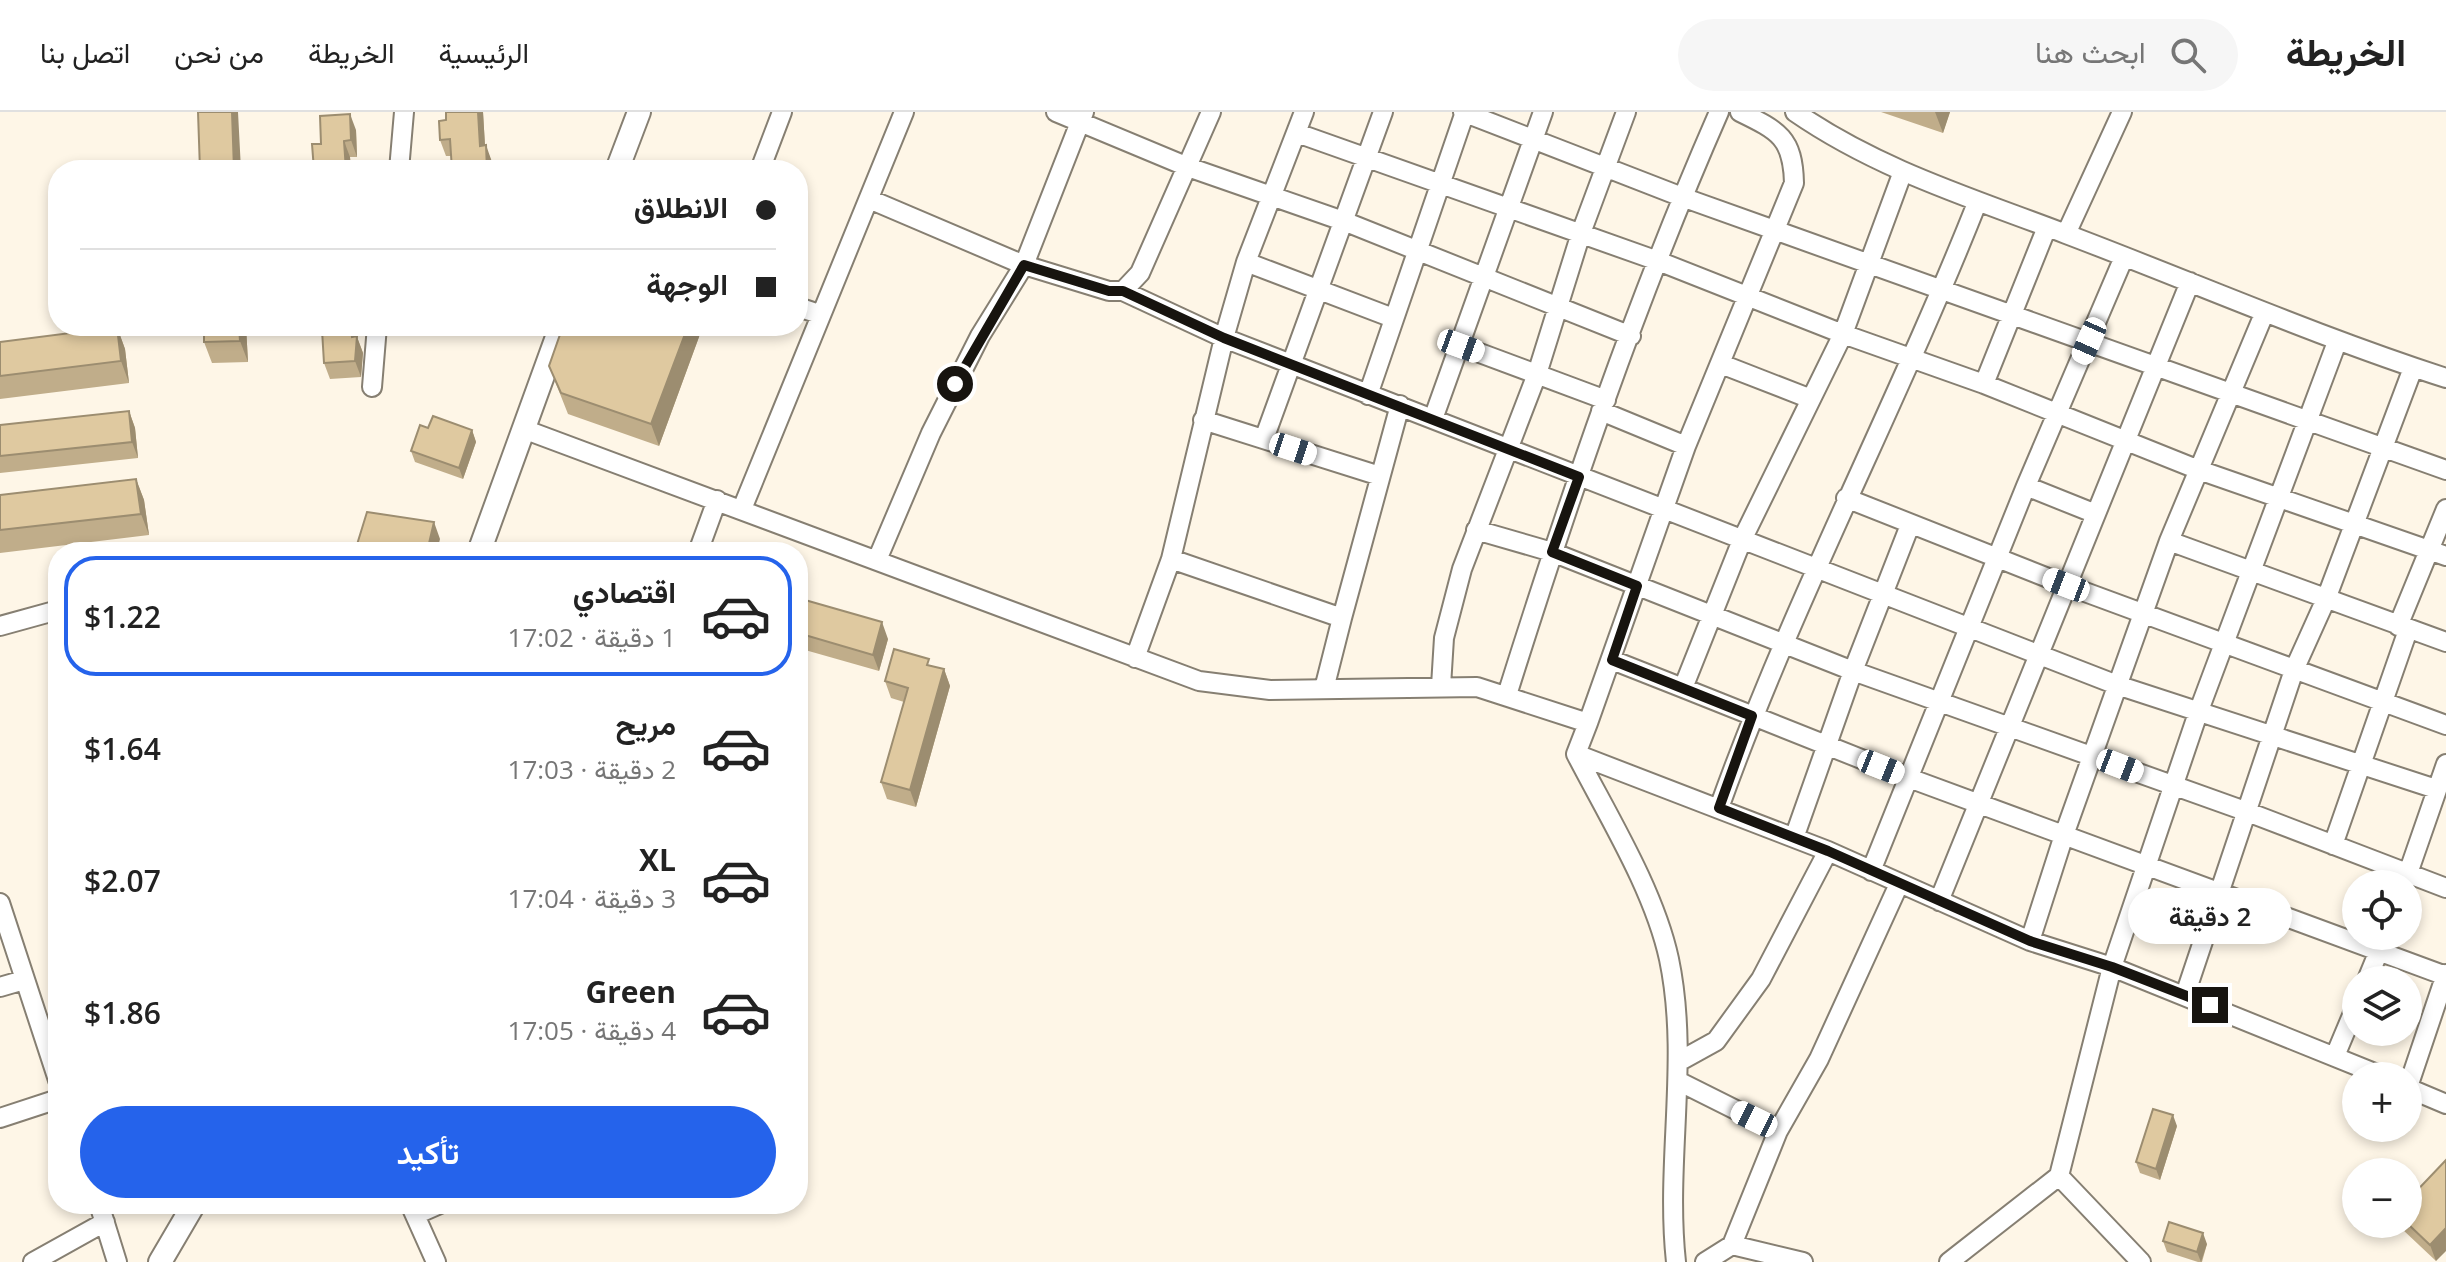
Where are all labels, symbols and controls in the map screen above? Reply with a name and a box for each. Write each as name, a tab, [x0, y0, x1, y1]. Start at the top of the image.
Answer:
search box	[1678, 19, 2238, 91]
text: الخريطة	[2286, 25, 2406, 77]
text: ابحث هنا	[2035, 31, 2146, 72]
text: اتصل بنا	[40, 33, 130, 71]
text: من نحن	[174, 33, 264, 71]
text: الخريطة	[308, 33, 395, 71]
text: الرئيسية	[439, 33, 529, 71]
icon: search	[2166, 33, 2210, 77]
text: الانطلاق	[634, 186, 728, 227]
text: الوجهة	[646, 263, 728, 304]
car	[2068, 314, 2110, 368]
car	[1434, 327, 1488, 365]
route start	[937, 366, 973, 402]
car	[1266, 430, 1320, 468]
car	[2039, 565, 2093, 605]
text: اقتصادي	[573, 571, 676, 612]
icon: car	[700, 580, 772, 652]
text: $1.22	[84, 596, 161, 637]
text: 1 دقيقة · 17:02	[508, 619, 676, 655]
text: مريح	[616, 703, 676, 744]
icon: car	[700, 712, 772, 784]
text: $1.64	[84, 728, 161, 769]
car	[2093, 746, 2147, 786]
car	[1854, 747, 1908, 787]
text: 2 دقيقة · 17:03	[508, 751, 676, 787]
text: XL	[639, 839, 676, 880]
icon: car	[700, 844, 772, 916]
text: $2.07	[84, 860, 161, 901]
map controls	[2342, 870, 2422, 1238]
button: locate	[2342, 870, 2422, 950]
text: 3 دقيقة · 17:04	[508, 880, 676, 916]
callout: 2 دقيقة	[2128, 889, 2292, 945]
text: 2 دقيقة	[2169, 898, 2251, 934]
button: layers	[2342, 966, 2422, 1046]
text: Green	[585, 971, 676, 1012]
icon: car	[700, 976, 772, 1048]
route end	[2192, 987, 2228, 1023]
text: $1.86	[84, 992, 161, 1033]
text: 4 دقيقة · 17:05	[508, 1012, 676, 1048]
button: +	[2342, 1062, 2422, 1142]
car	[1727, 1098, 1781, 1140]
button: تأكيد	[80, 1106, 776, 1198]
button: −	[2342, 1158, 2422, 1238]

